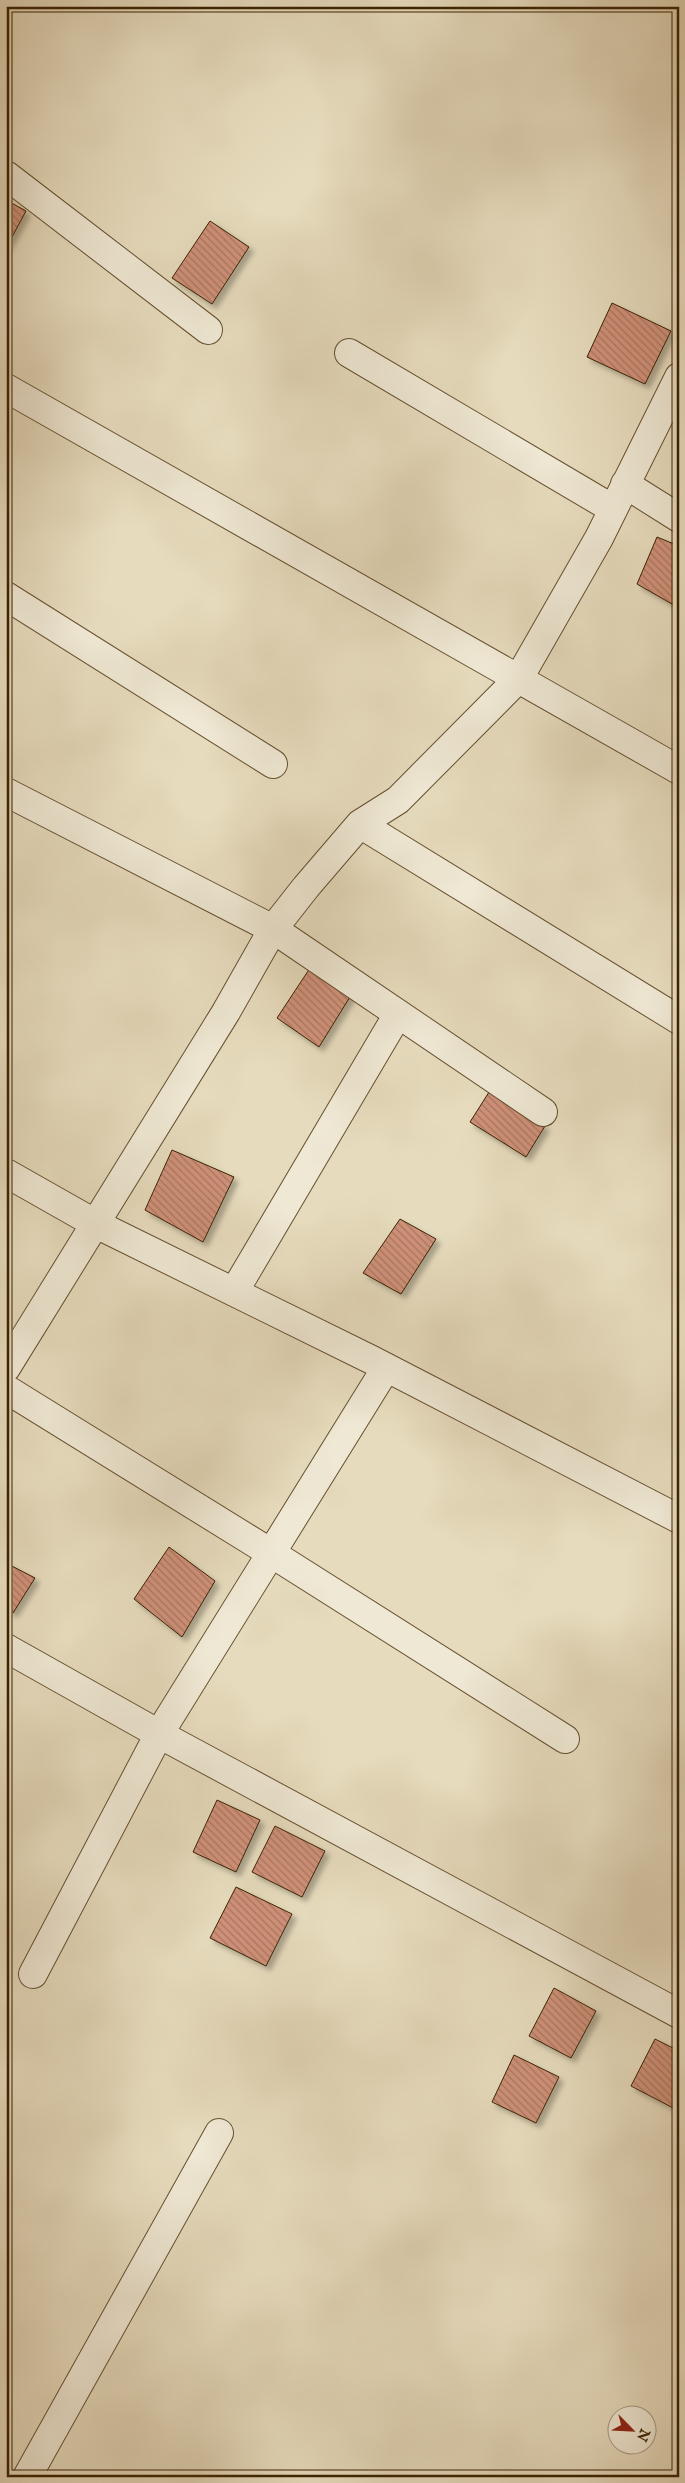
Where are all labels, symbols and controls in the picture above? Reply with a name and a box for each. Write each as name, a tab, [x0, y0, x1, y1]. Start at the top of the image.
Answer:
north arrow	[608, 2406, 658, 2456]
text: N	[632, 2425, 654, 2444]

